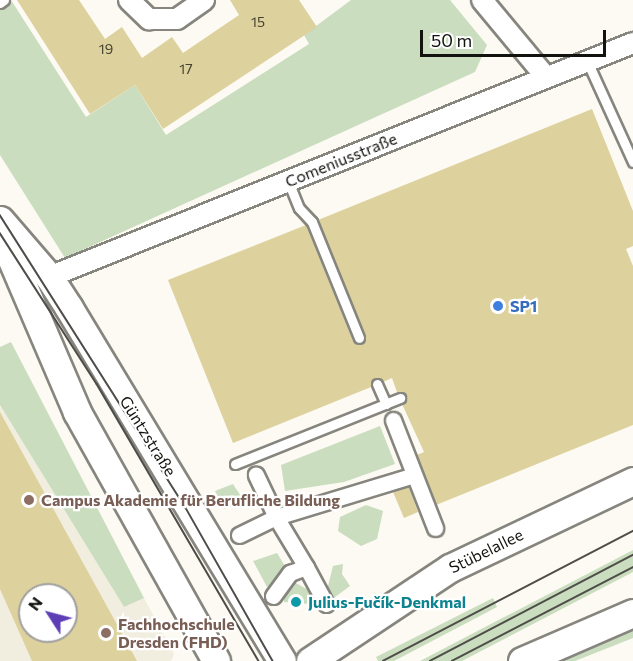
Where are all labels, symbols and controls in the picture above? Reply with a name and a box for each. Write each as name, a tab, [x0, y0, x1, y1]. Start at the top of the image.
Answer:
house number: 15	[251, 14, 265, 30]
scale bar	[423, 18, 609, 56]
text: 50 m	[431, 29, 472, 51]
house number: 19	[99, 41, 113, 57]
house number: 17	[179, 61, 193, 77]
street label: Comeniusstraße	[282, 129, 400, 191]
place label: SP1	[510, 296, 537, 316]
marker: SP1	[491, 299, 505, 313]
street label: Güntzstraße	[116, 392, 180, 480]
place label: Campus Akademie für Berufliche Bildung	[41, 490, 340, 510]
marker: Campus Akademie für Berufliche Bildung	[22, 493, 36, 507]
street label: Stübelallee	[446, 525, 526, 577]
north arrow	[18, 583, 78, 643]
place label: Julius-Fučík-Denkmal	[308, 592, 466, 612]
text: N	[23, 593, 46, 614]
marker: Julius-Fučík-Denkmal	[289, 595, 303, 609]
place label: Fachhochschule Dresden (FHD)	[118, 614, 235, 652]
marker: Fachhochschule Dresden (FHD)	[99, 626, 113, 640]

